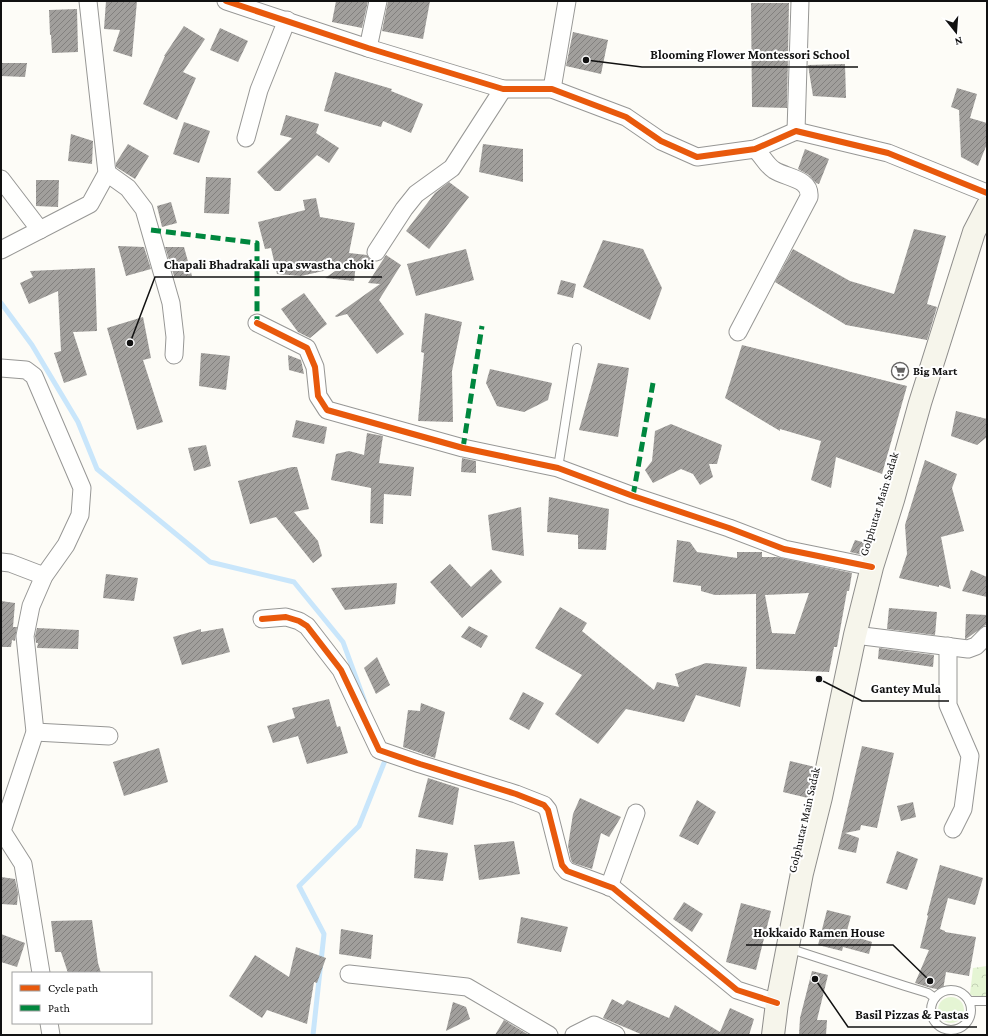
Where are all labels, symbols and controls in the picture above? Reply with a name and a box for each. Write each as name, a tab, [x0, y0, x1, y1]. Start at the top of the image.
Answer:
north arrow	[936, 12, 976, 52]
text: N	[953, 35, 964, 49]
callout: Blooming Flower Montessori School	[642, 42, 858, 67]
text: Blooming Flower Montessori School	[650, 47, 850, 62]
callout: Chapali Bhadrakali upa swastha choki	[155, 252, 382, 277]
text: Chapali Bhadrakali upa swastha choki	[164, 257, 375, 272]
supermarket icon: Big Mart	[890, 361, 910, 381]
place label: Big Mart	[913, 364, 958, 378]
street label: Golphutar Main Sadak	[857, 450, 902, 558]
callout: Gantey Mula	[862, 676, 949, 701]
text: Gantey Mula	[871, 681, 942, 696]
street label: Golphutar Main Sadak	[785, 766, 823, 874]
callout: Hokkaido Ramen House	[746, 920, 893, 945]
text: Hokkaido Ramen House	[753, 925, 885, 940]
legend	[12, 972, 152, 1024]
text: Cycle path	[48, 981, 99, 995]
text: Path	[48, 1001, 70, 1015]
callout: Basil Pizzas & Pastas	[848, 1002, 977, 1027]
text: Basil Pizzas & Pastas	[855, 1007, 969, 1022]

